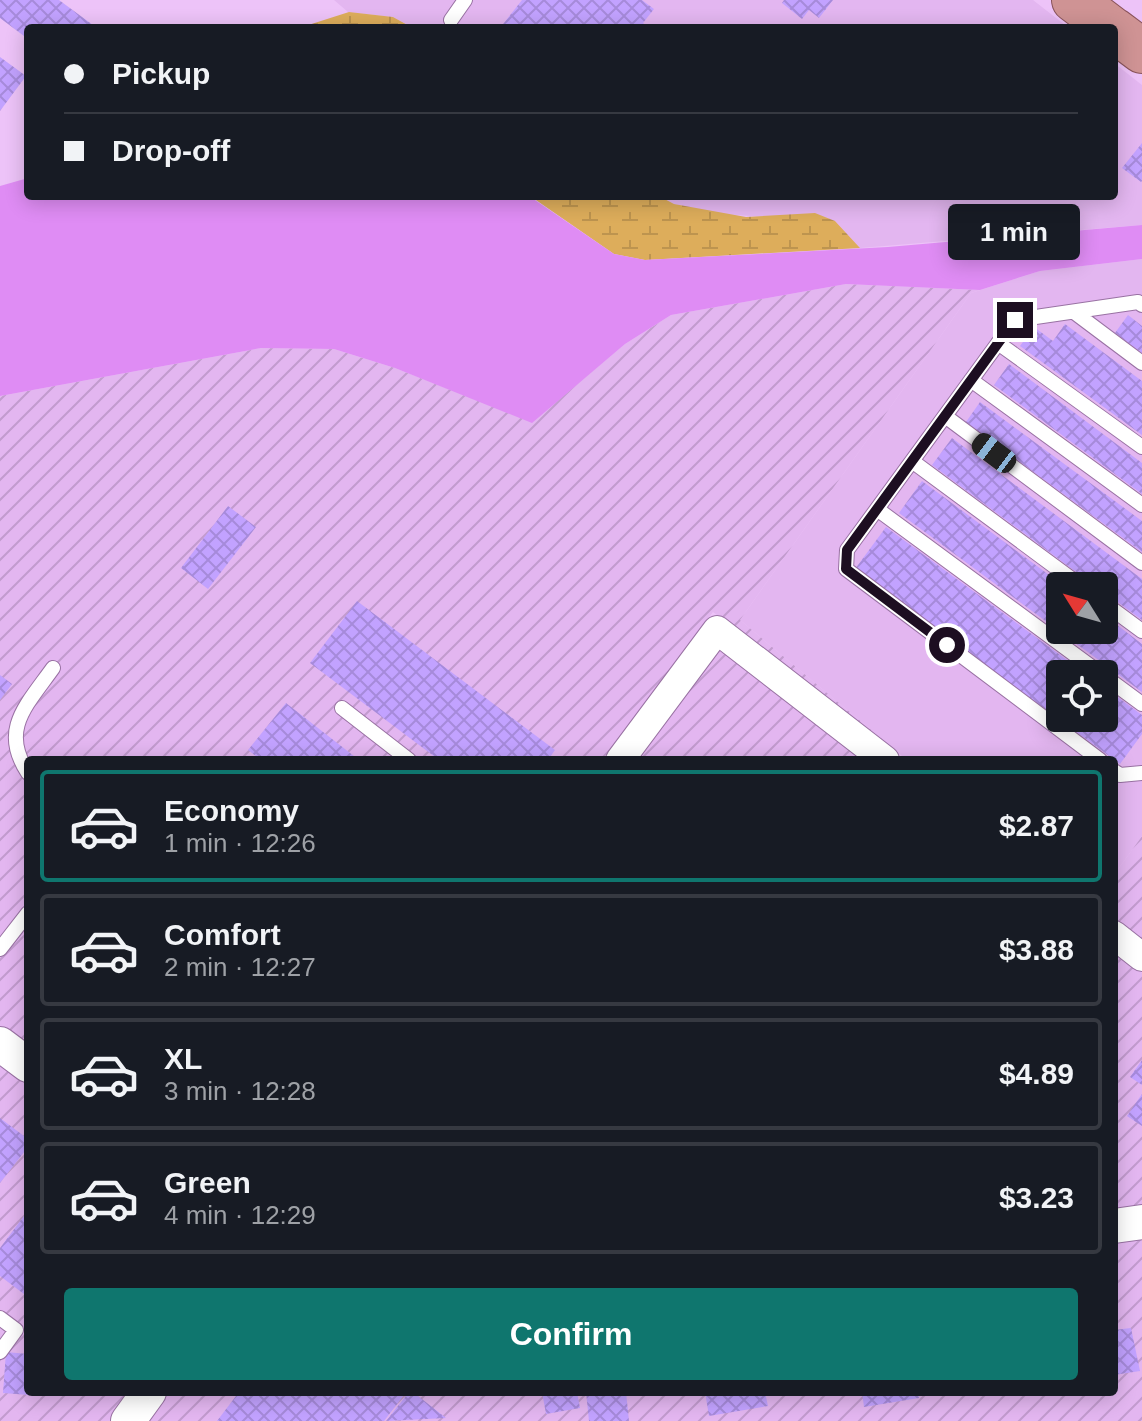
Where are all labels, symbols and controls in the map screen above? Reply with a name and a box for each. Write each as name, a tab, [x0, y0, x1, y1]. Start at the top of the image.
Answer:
text: Pickup	[112, 57, 210, 90]
text: Drop-off	[112, 134, 230, 167]
callout: 1 min	[949, 204, 1081, 260]
text: 1 min	[980, 217, 1048, 247]
route end	[997, 302, 1033, 338]
car	[968, 429, 1020, 477]
north arrow	[1046, 572, 1118, 644]
map controls	[1046, 572, 1118, 732]
route start	[929, 627, 965, 663]
button: locate	[1046, 660, 1118, 732]
icon: car	[68, 790, 140, 862]
text: Economy	[164, 794, 299, 827]
text: $2.87	[999, 809, 1074, 842]
text: 1 min · 12:26	[164, 828, 316, 858]
icon: car	[68, 914, 140, 986]
text: Comfort	[164, 918, 281, 951]
text: $3.88	[999, 933, 1074, 966]
text: 2 min · 12:27	[164, 952, 316, 982]
icon: car	[68, 1038, 140, 1110]
text: XL	[164, 1042, 202, 1075]
text: $4.89	[999, 1057, 1074, 1090]
text: 3 min · 12:28	[164, 1076, 316, 1106]
icon: car	[68, 1162, 140, 1234]
text: Green	[164, 1166, 251, 1199]
text: $3.23	[999, 1181, 1074, 1214]
text: 4 min · 12:29	[164, 1200, 316, 1230]
button: Confirm	[64, 1288, 1078, 1380]

